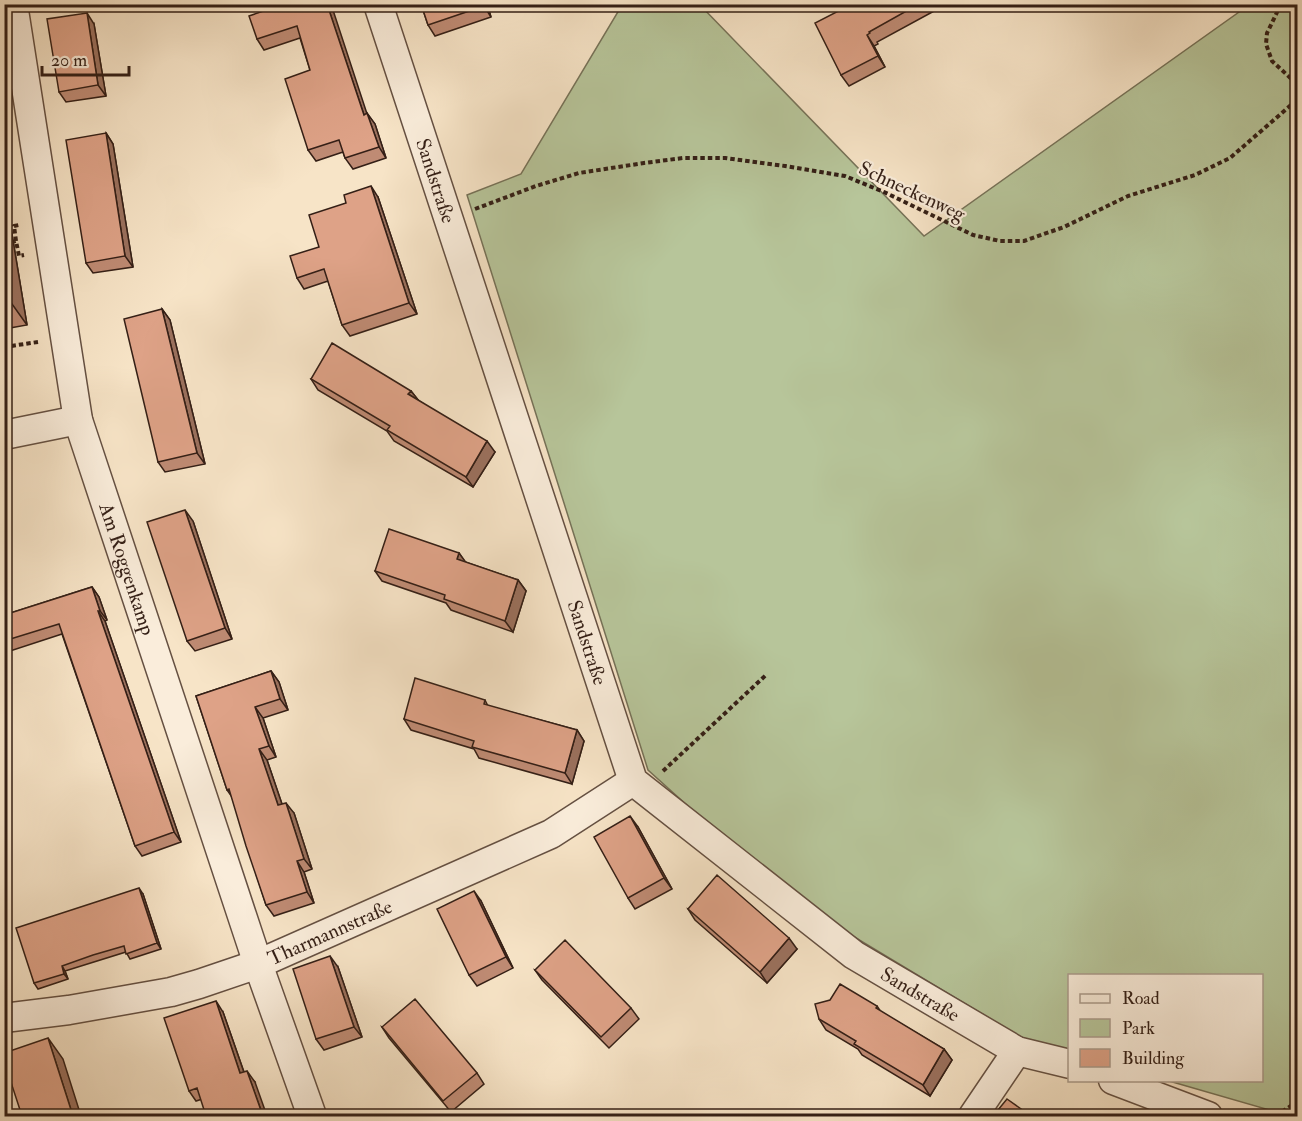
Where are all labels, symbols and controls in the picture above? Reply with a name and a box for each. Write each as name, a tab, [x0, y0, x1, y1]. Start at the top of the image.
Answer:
scale bar	[42, 39, 129, 77]
text: 20 m	[51, 49, 87, 72]
street label: Sandstraße	[410, 135, 462, 226]
street label: Schneckenweg	[855, 155, 970, 227]
street label: Am Roggenkamp	[93, 499, 161, 639]
street label: Sandstraße	[562, 597, 613, 688]
street label: Tharmannstraße	[264, 894, 396, 971]
street label: Sandstraße	[876, 961, 964, 1027]
legend	[1068, 974, 1263, 1082]
text: Road	[1122, 987, 1160, 1010]
text: Park	[1122, 1017, 1155, 1040]
text: Building	[1122, 1047, 1185, 1070]

